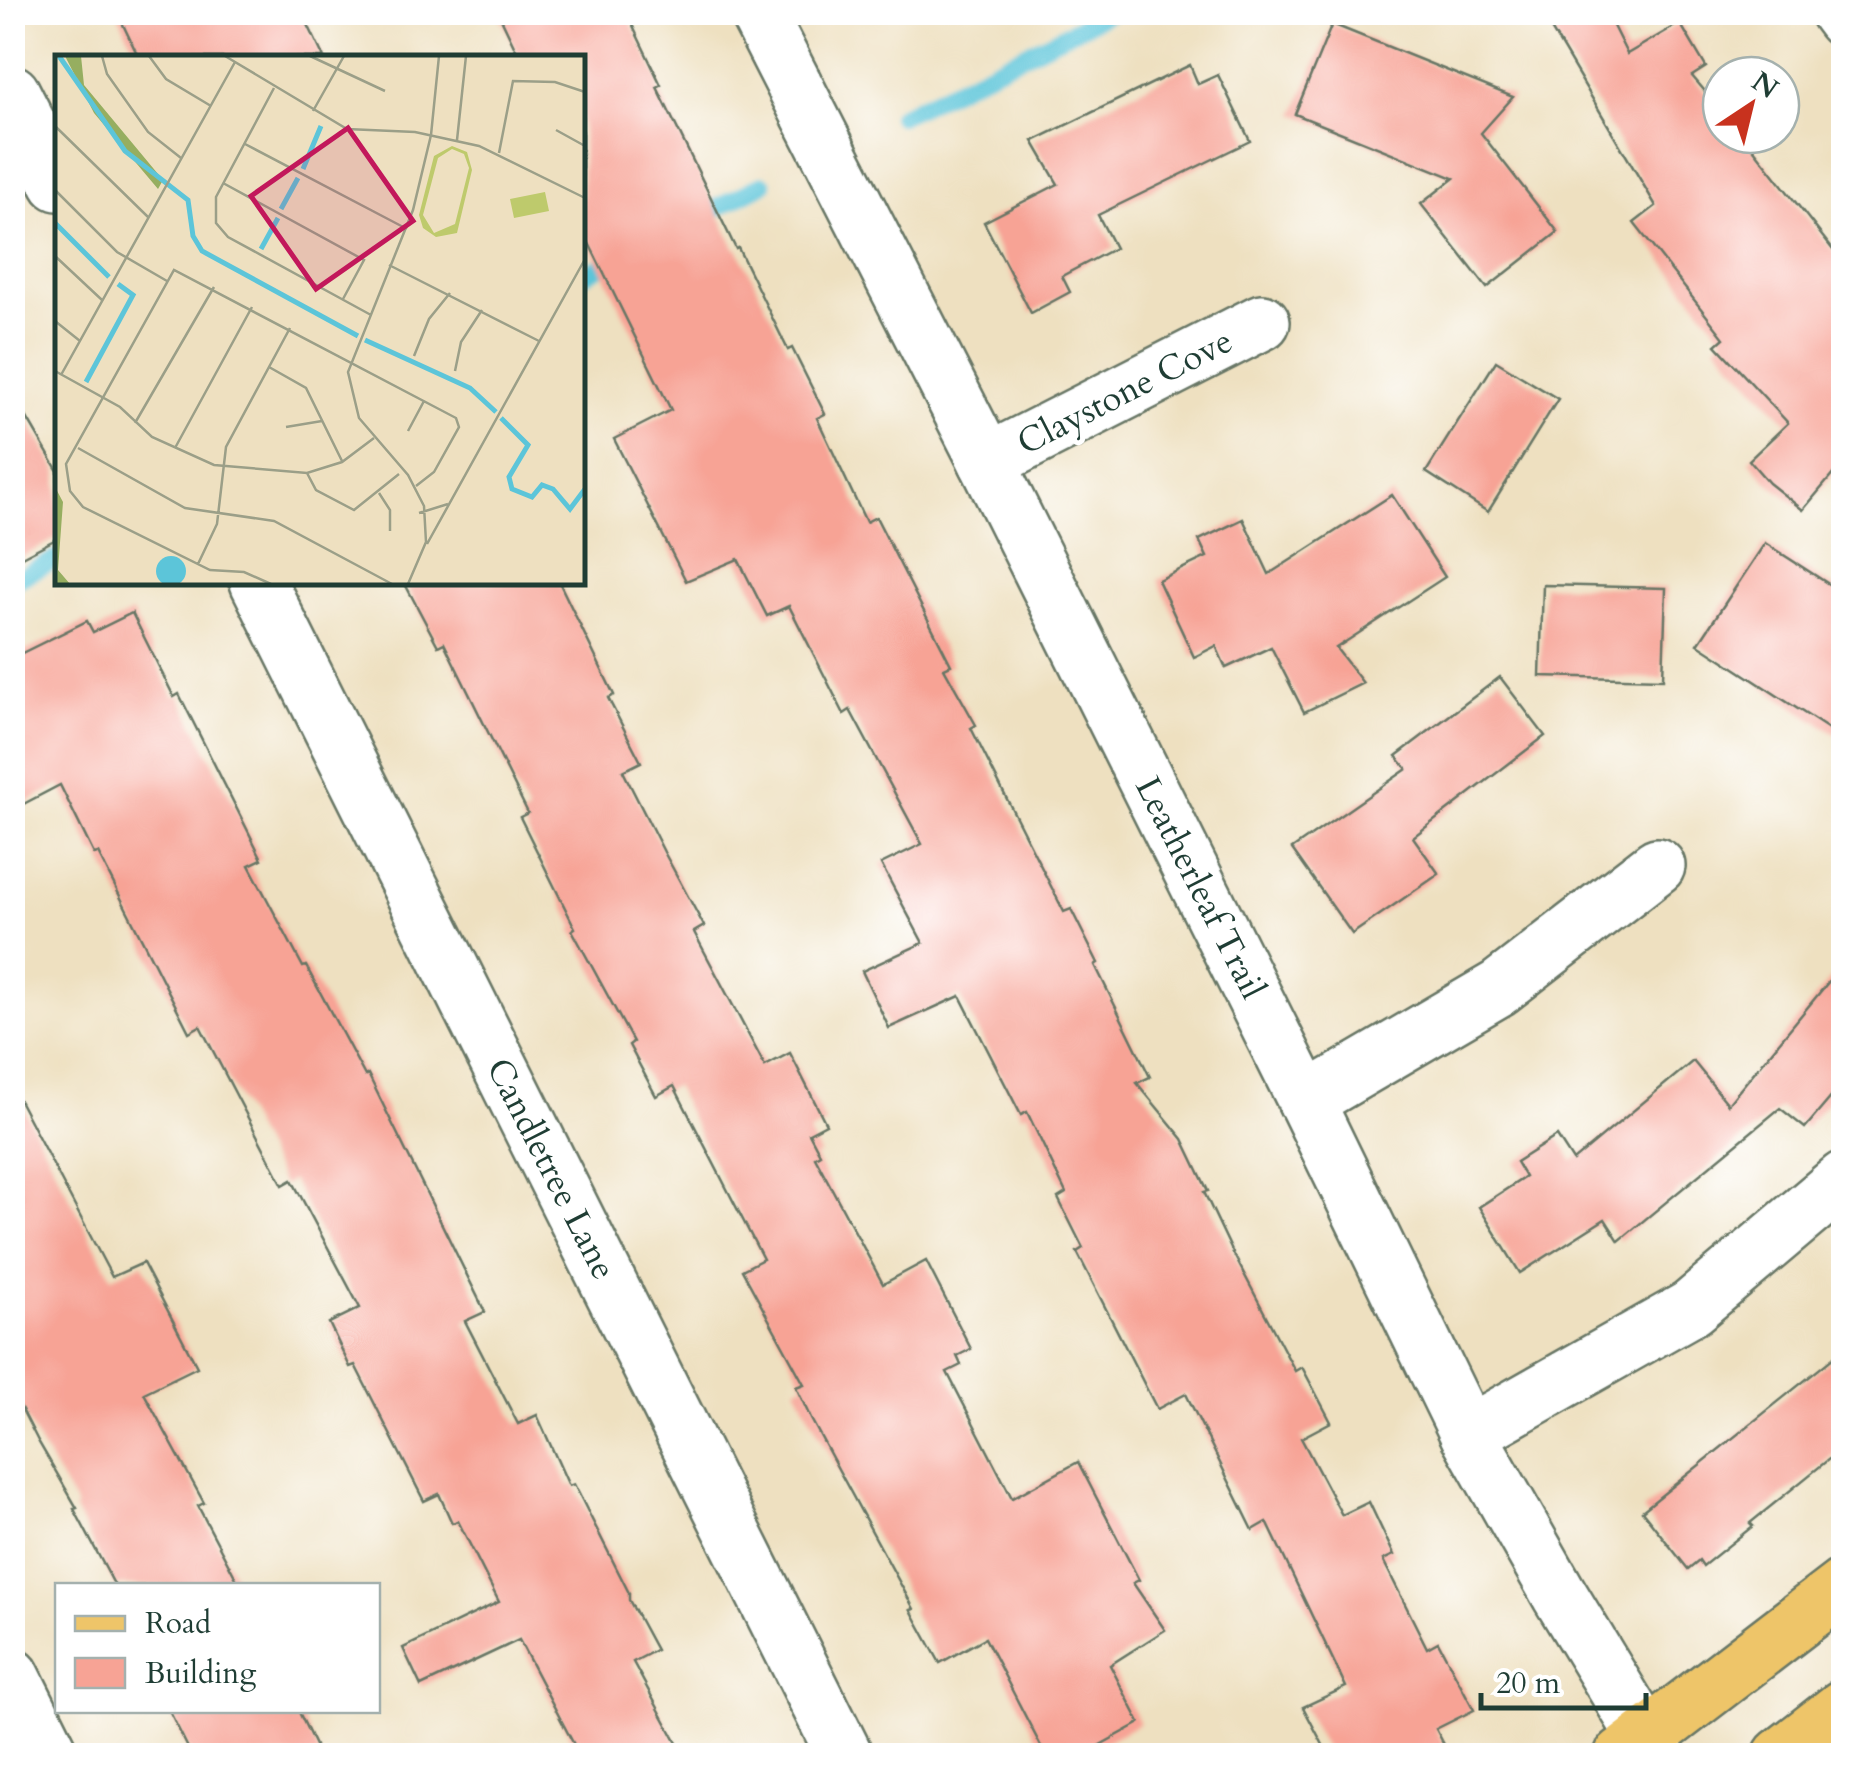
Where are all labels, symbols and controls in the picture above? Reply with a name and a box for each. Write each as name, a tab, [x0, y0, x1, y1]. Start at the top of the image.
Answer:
inset map	[55, 55, 585, 585]
north arrow	[1701, 55, 1801, 155]
text: N	[1744, 63, 1786, 108]
street label: Claystone Cove	[1009, 317, 1241, 467]
street label: Leatherleaf Trail	[1123, 769, 1277, 1007]
street label: Candletree Lane	[475, 1050, 627, 1288]
legend	[55, 1583, 380, 1713]
text: Road	[145, 1603, 211, 1644]
scale bar	[1481, 1648, 1646, 1710]
text: Building	[145, 1653, 256, 1694]
text: 20 m	[1496, 1663, 1561, 1704]

